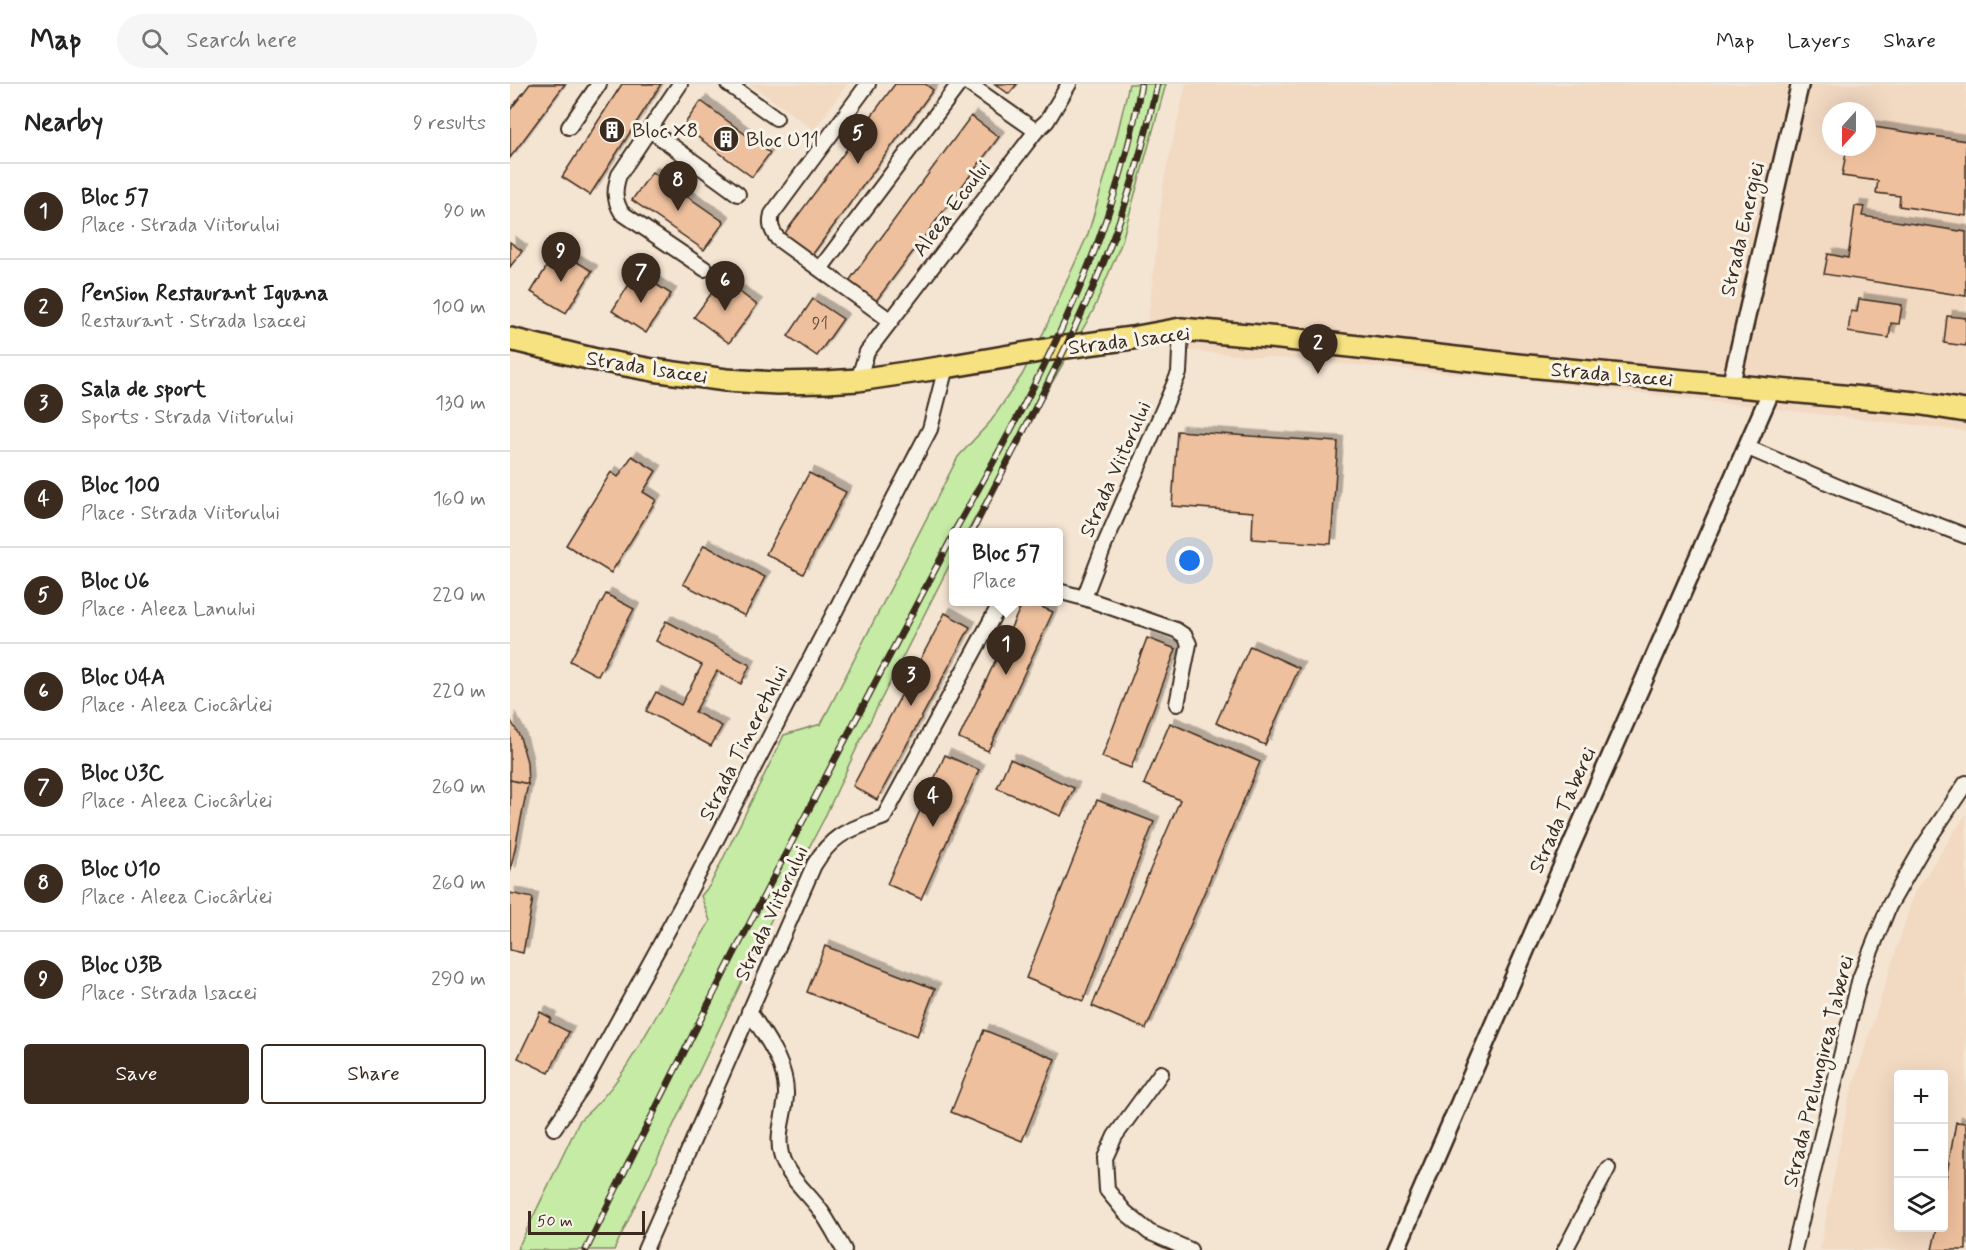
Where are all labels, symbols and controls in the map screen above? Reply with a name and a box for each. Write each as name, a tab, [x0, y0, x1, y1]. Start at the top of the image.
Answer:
search box	[117, 14, 537, 68]
text: Map	[30, 23, 81, 60]
icon: search	[138, 25, 171, 58]
text: Search here	[186, 27, 297, 55]
text: Map	[1716, 27, 1754, 55]
text: Layers	[1787, 27, 1850, 55]
text: Share	[1883, 27, 1936, 55]
north arrow	[1822, 102, 1876, 156]
text: Nearby	[24, 106, 103, 140]
text: 9 results	[413, 110, 486, 137]
building icon: Bloc X8	[597, 115, 627, 145]
pin: 5	[838, 115, 878, 164]
place label: Bloc X8	[632, 117, 698, 145]
building icon: Bloc U11	[711, 124, 741, 154]
place label: Bloc U11	[746, 126, 819, 154]
street label: Aleea Ecoului	[906, 155, 997, 262]
street label: Strada Energiei	[1714, 159, 1773, 299]
pin: 8	[658, 162, 698, 211]
text: Bloc 57	[81, 184, 149, 212]
text: 1	[39, 198, 48, 225]
text: 90 m	[443, 198, 486, 225]
text: Place · Strada Viitorului	[81, 212, 280, 239]
pin: 9	[542, 232, 580, 282]
pin: 7	[622, 254, 660, 303]
pin: 6	[706, 262, 744, 311]
text: Pension Restaurant Iguana	[81, 280, 329, 308]
text: 2	[39, 294, 48, 321]
text: 100 m	[432, 294, 486, 321]
text: Restaurant · Strada Isaccei	[81, 308, 306, 335]
house number: 91	[812, 312, 828, 336]
street label: Strada Isaccei	[1067, 320, 1192, 362]
pin: 2	[1298, 324, 1338, 374]
street label: Strada Isaccei	[584, 345, 710, 391]
street label: Strada Isaccei	[1550, 356, 1674, 394]
text: Sala de sport	[81, 376, 206, 404]
text: 3	[39, 390, 48, 417]
text: 130 m	[435, 390, 486, 417]
street label: Strada Viitorului	[1073, 397, 1159, 542]
text: Sports · Strada Viitorului	[81, 404, 294, 431]
text: Bloc 100	[81, 472, 160, 500]
text: 4	[38, 486, 49, 513]
text: 160 m	[433, 486, 486, 513]
text: Place · Strada Viitorului	[81, 500, 280, 527]
popup	[949, 528, 1063, 606]
text: Bloc 57	[972, 540, 1040, 568]
your location	[1175, 546, 1204, 575]
text: Bloc U6	[81, 568, 150, 596]
text: Place	[972, 568, 1016, 595]
text: 5	[38, 582, 50, 609]
text: 220 m	[432, 582, 486, 609]
text: Place · Aleea Lanului	[81, 596, 256, 623]
pin: 1	[986, 626, 1026, 675]
pin: 3	[892, 656, 930, 706]
street label: Strada Tineretului	[693, 661, 795, 826]
text: Bloc U4A	[81, 664, 166, 692]
text: 6	[38, 678, 49, 705]
text: 220 m	[432, 678, 486, 705]
text: Place · Aleea Ciocârliei	[81, 692, 272, 719]
street label: Strada Taberei	[1523, 743, 1603, 878]
text: Bloc U3C	[81, 760, 164, 788]
text: 7	[37, 774, 50, 801]
text: 260 m	[432, 774, 486, 801]
pin: 4	[914, 778, 952, 827]
text: Place · Aleea Ciocârliei	[81, 788, 272, 815]
street label: Strada Viitorului	[728, 841, 816, 986]
text: Bloc U10	[81, 856, 161, 884]
text: 8	[38, 870, 49, 897]
text: 260 m	[432, 870, 486, 897]
text: Place · Aleea Ciocârliei	[81, 884, 272, 911]
text: Bloc U3B	[81, 952, 162, 980]
street label: Strada Prelungirea Taberei	[1777, 952, 1862, 1190]
text: 9	[39, 966, 48, 993]
text: 290 m	[431, 966, 486, 993]
text: Place · Strada Isaccei	[81, 980, 257, 1007]
button: Save	[24, 1044, 249, 1104]
button: Share	[261, 1044, 486, 1104]
map controls	[1894, 1070, 1948, 1232]
button: +	[1894, 1070, 1948, 1124]
button: −	[1894, 1124, 1948, 1178]
button: layers	[1894, 1178, 1948, 1232]
scale bar	[528, 1208, 645, 1236]
text: 50 m	[537, 1211, 573, 1232]

